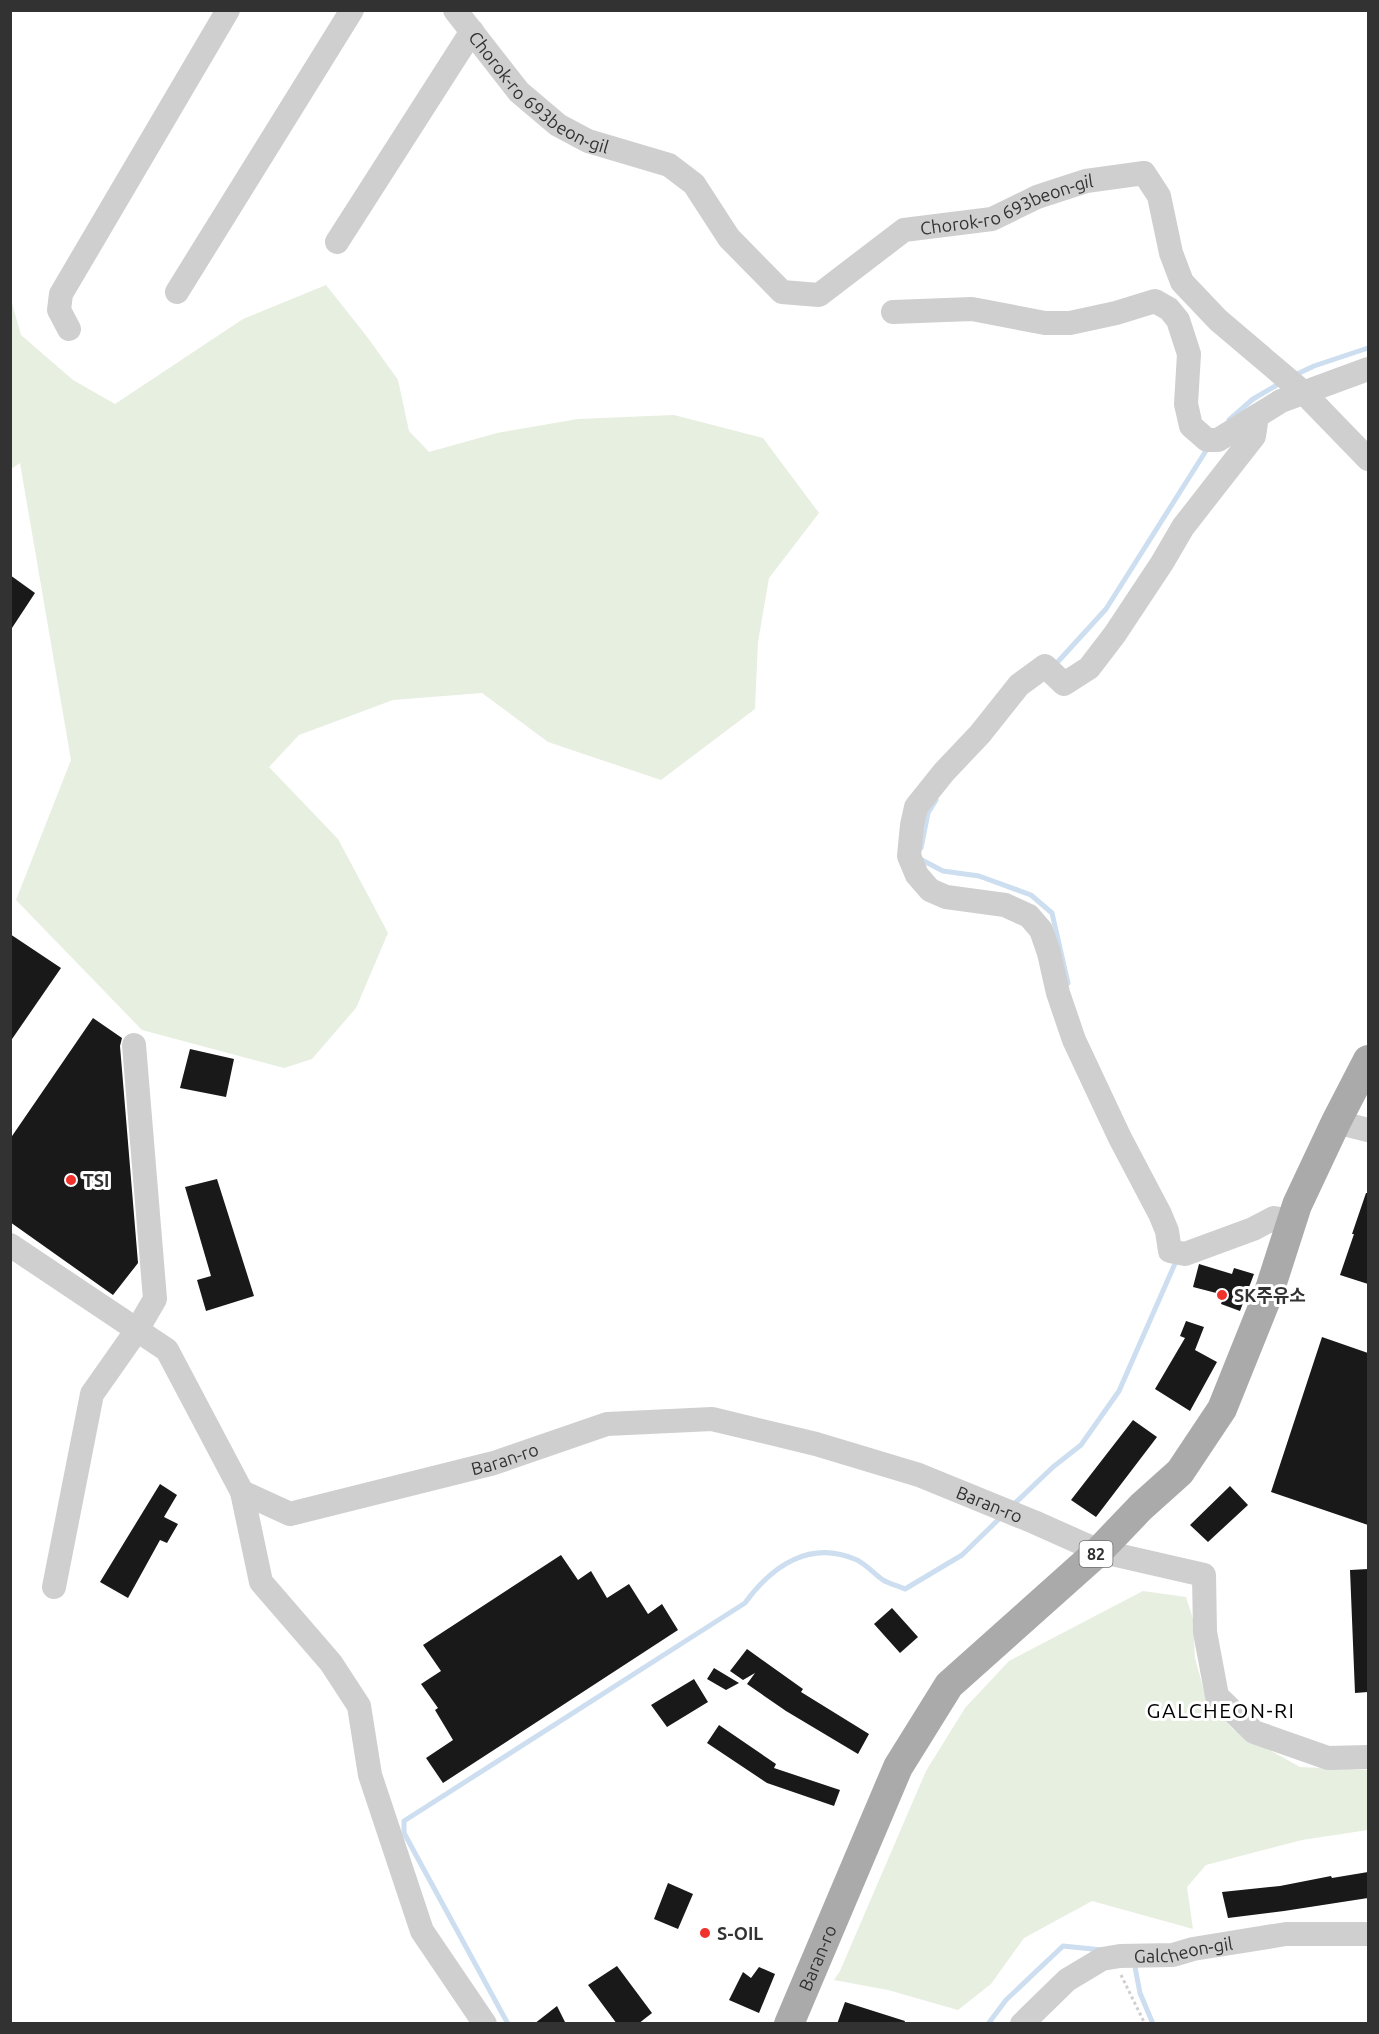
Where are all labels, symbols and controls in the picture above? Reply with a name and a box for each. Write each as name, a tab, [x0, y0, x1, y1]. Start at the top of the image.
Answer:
street label: Chorok-ro 693beon-gil	[465, 27, 612, 157]
street label: Chorok-ro 693beon-gil	[919, 170, 1095, 238]
place label: TSI	[83, 1170, 109, 1190]
marker: TSI	[64, 1173, 78, 1187]
place label: SK주유소	[1234, 1285, 1306, 1305]
marker: SK주유소	[1215, 1288, 1229, 1302]
street label: Baran-ro	[469, 1438, 541, 1478]
street label: Baran-ro	[954, 1481, 1026, 1526]
road number: 82	[1080, 1541, 1112, 1567]
district label: GALCHEON-RI	[1147, 1698, 1295, 1722]
street label: Baran-ro	[794, 1922, 840, 1994]
place label: S-OIL	[717, 1923, 763, 1943]
marker: S-OIL	[698, 1926, 712, 1940]
street label: Galcheon-gil	[1134, 1933, 1234, 1966]

